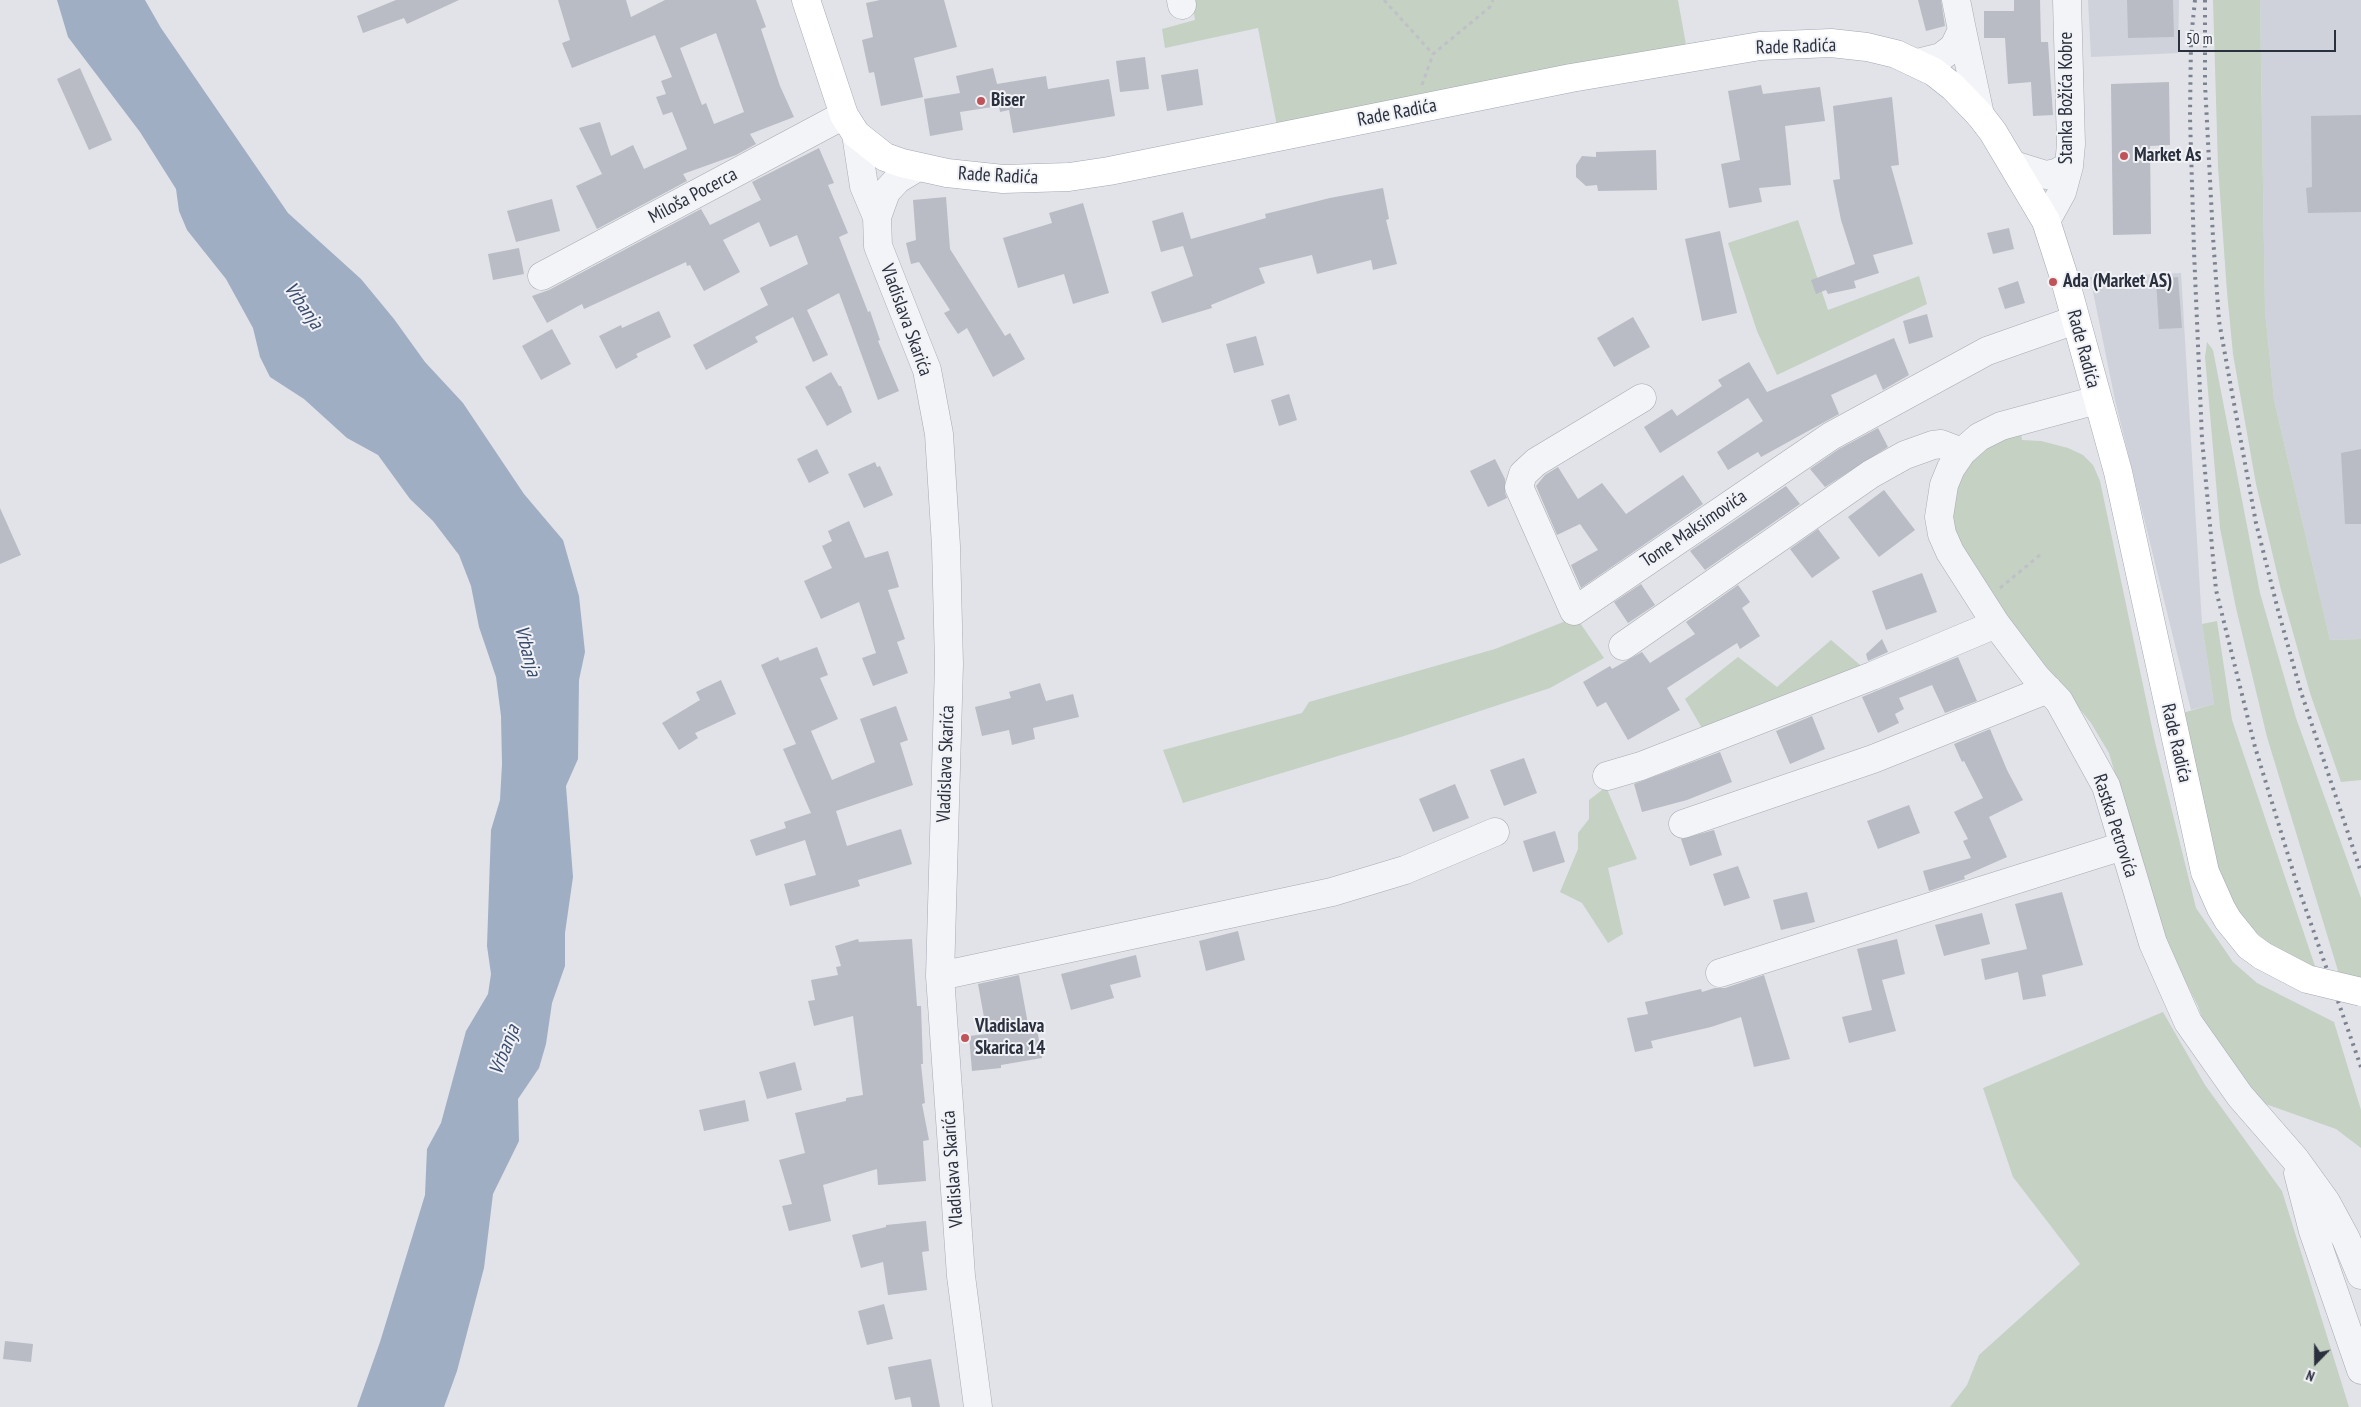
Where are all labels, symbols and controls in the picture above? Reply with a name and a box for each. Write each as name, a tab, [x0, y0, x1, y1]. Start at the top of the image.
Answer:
scale bar	[2181, 20, 2338, 52]
text: 50 m	[2186, 29, 2212, 48]
street label: Stanka Božića Kobre	[2056, 32, 2078, 164]
street label: Rade Radića	[1755, 34, 1837, 60]
place label: Biser	[991, 90, 1025, 112]
street label: Rade Radića	[1355, 94, 1439, 132]
marker: Biser	[975, 95, 987, 107]
place label: Market As	[2134, 145, 2201, 167]
marker: Market As	[2118, 150, 2130, 162]
street label: Miloša Pocerca	[645, 163, 741, 229]
street label: Rade Radića	[957, 163, 1039, 189]
street label: Vladislava Skarića	[875, 261, 937, 379]
place label: Ada (Market AS)	[2063, 271, 2172, 293]
marker: Ada (Market AS)	[2047, 276, 2059, 288]
water label: Vrbanja	[278, 278, 328, 334]
street label: Rade Radića	[2062, 307, 2104, 391]
street label: Tome Maksimovića	[1637, 485, 1751, 573]
water label: Vrbanja	[509, 623, 545, 679]
street label: Rade Radića	[2156, 701, 2196, 785]
street label: Vladislava Skarića	[933, 705, 959, 823]
street label: Rastka Petrovića	[2088, 771, 2142, 881]
place label: Vladislava Skarica 14	[975, 1016, 1045, 1060]
water label: Vrbanja	[485, 1022, 525, 1078]
marker: Vladislava Skarica 14	[959, 1032, 971, 1044]
street label: Vladislava Skarića	[938, 1110, 968, 1228]
north arrow	[2291, 1337, 2341, 1387]
text: N	[2304, 1366, 2317, 1386]

